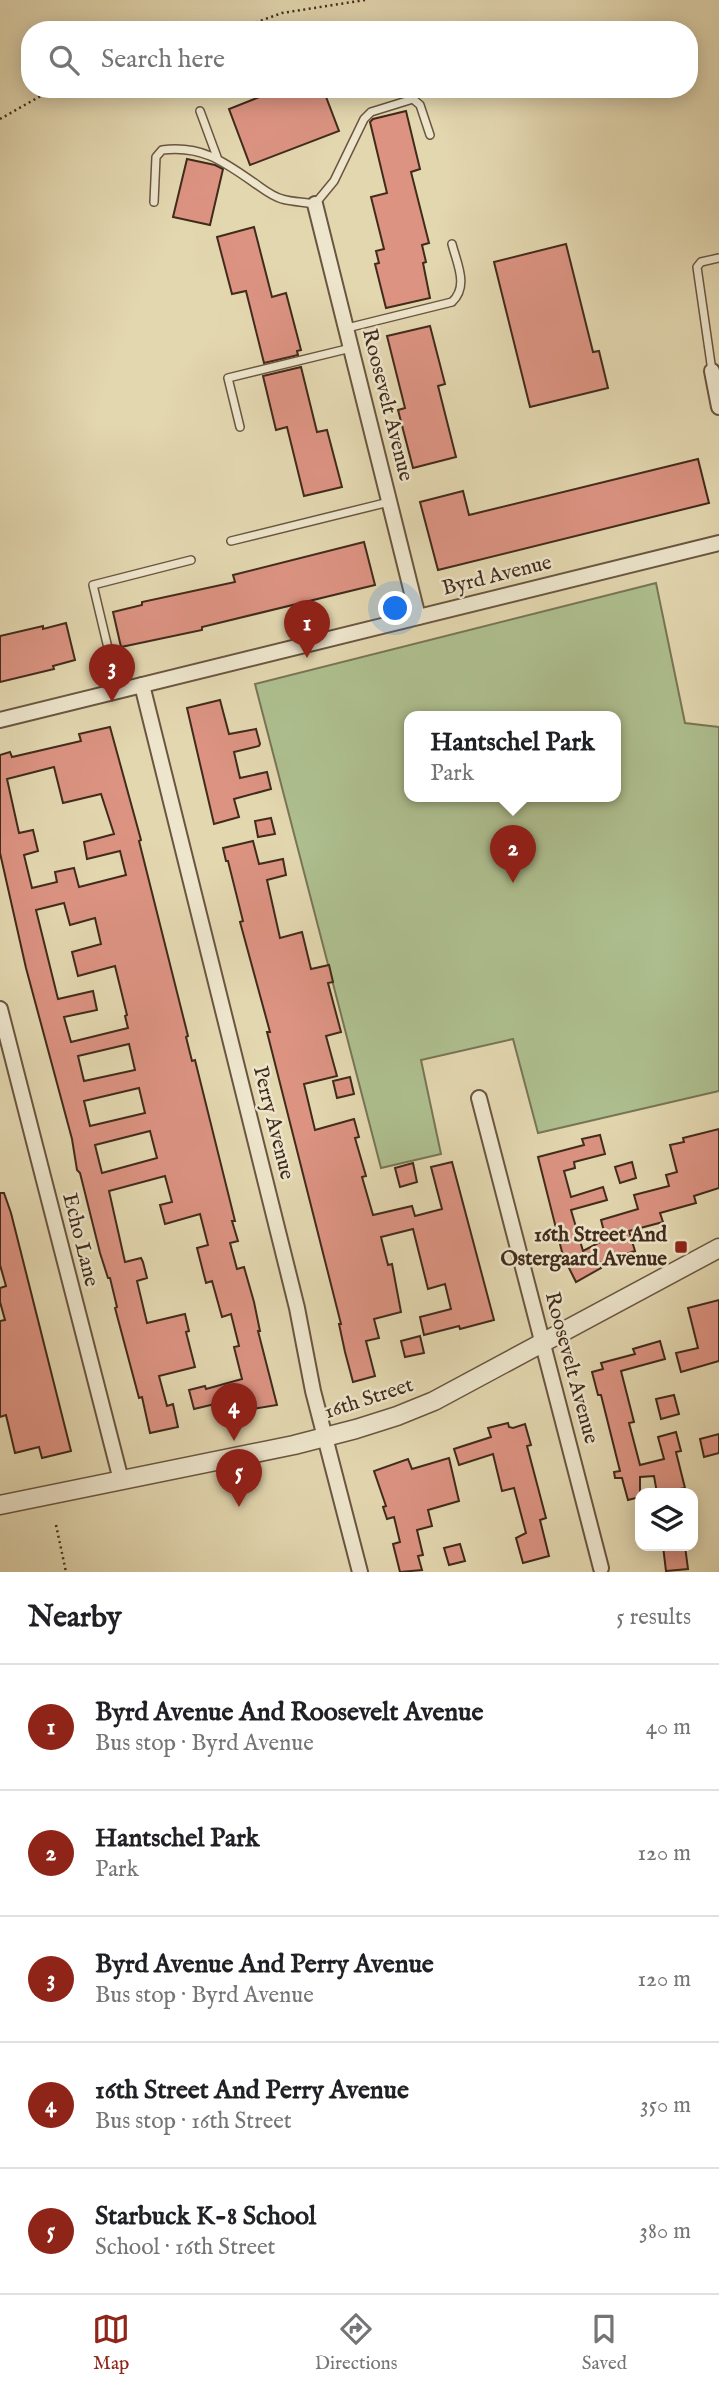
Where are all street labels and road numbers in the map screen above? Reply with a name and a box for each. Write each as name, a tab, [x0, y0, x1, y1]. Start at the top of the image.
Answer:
street label: Roosevelt Avenue	[355, 326, 419, 484]
street label: Byrd Avenue	[439, 549, 555, 603]
street label: Perry Avenue	[246, 1063, 300, 1183]
street label: Echo Lane	[55, 1190, 105, 1290]
street label: Roosevelt Avenue	[538, 1289, 604, 1447]
street label: 16th Street	[321, 1372, 417, 1426]

